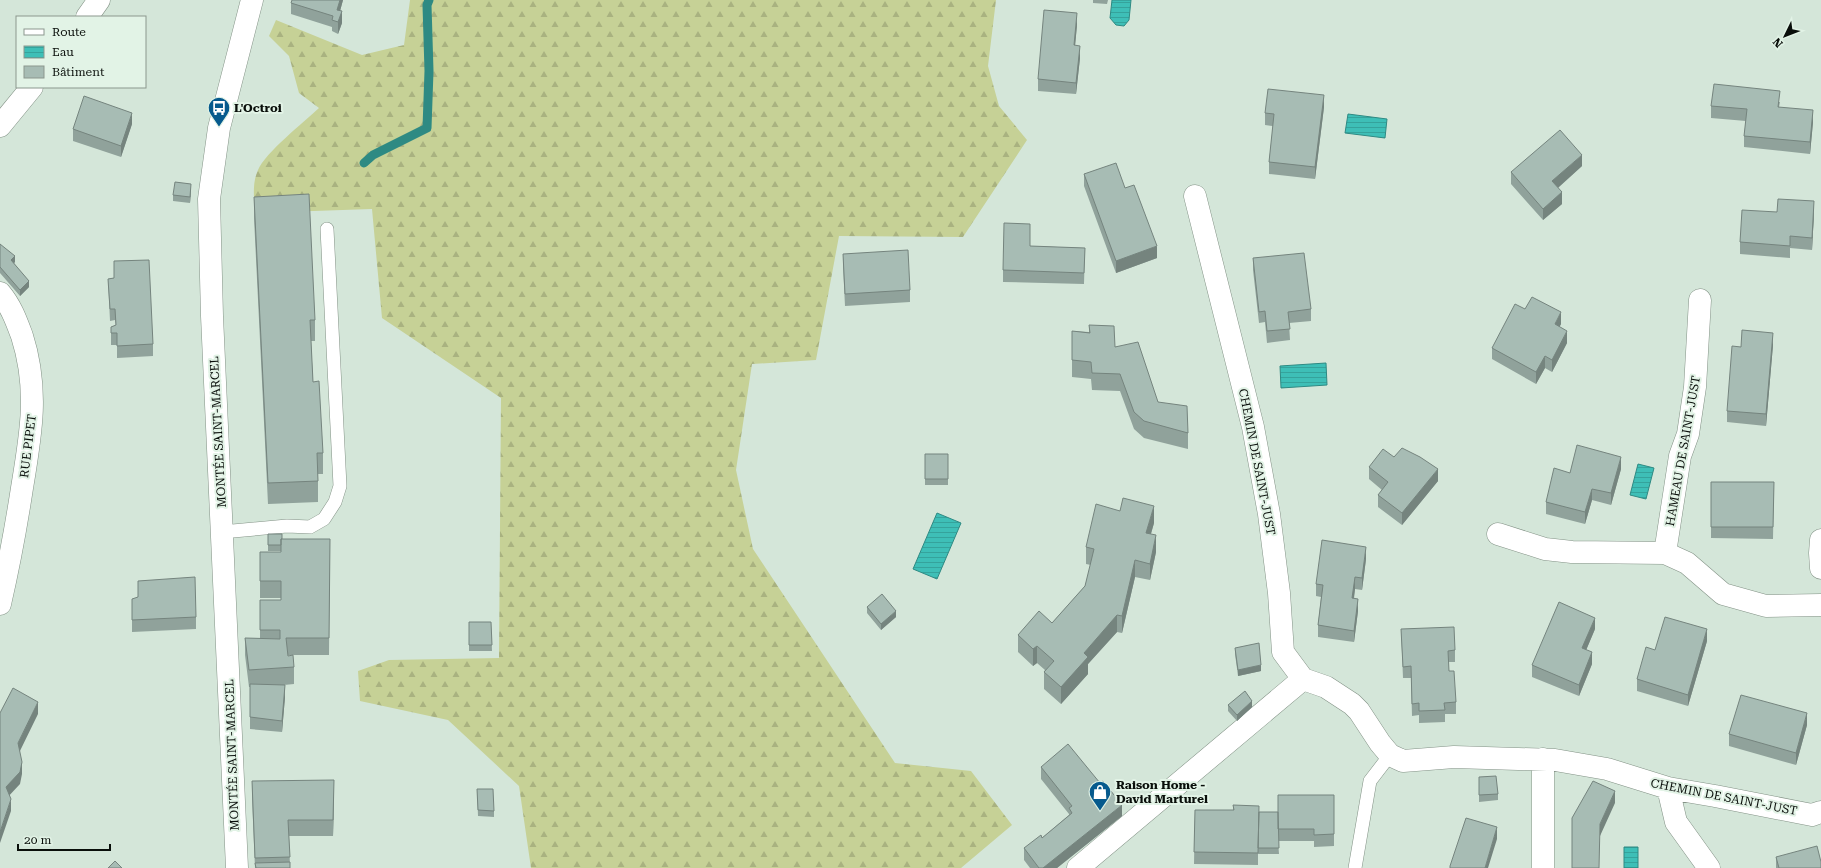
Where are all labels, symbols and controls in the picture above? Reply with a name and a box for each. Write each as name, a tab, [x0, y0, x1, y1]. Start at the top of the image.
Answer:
legend	[16, 16, 146, 88]
north arrow	[1765, 16, 1805, 56]
text: Route	[52, 25, 86, 39]
text: N	[1770, 35, 1786, 50]
text: Eau	[52, 45, 74, 59]
text: Bâtiment	[52, 65, 105, 79]
bus stop icon: L'Octroi	[206, 95, 232, 128]
place label: L'Octroi	[234, 101, 282, 115]
street label: MONTÉE SAINT-MARCEL	[207, 356, 229, 508]
street label: HAMEAU DE SAINT-JUST	[1663, 375, 1703, 527]
street label: CHEMIN DE SAINT-JUST	[1236, 388, 1278, 536]
street label: RUE PIPET	[17, 413, 39, 479]
street label: MONTÉE SAINT-MARCEL	[222, 679, 242, 831]
street label: CHEMIN DE SAINT-JUST	[1650, 776, 1798, 818]
place label: Raison Home - David Marturel	[1116, 778, 1208, 806]
shop icon: Raison Home - David Marturel	[1087, 779, 1113, 812]
scale bar	[18, 826, 110, 852]
text: 20 m	[24, 833, 51, 847]

